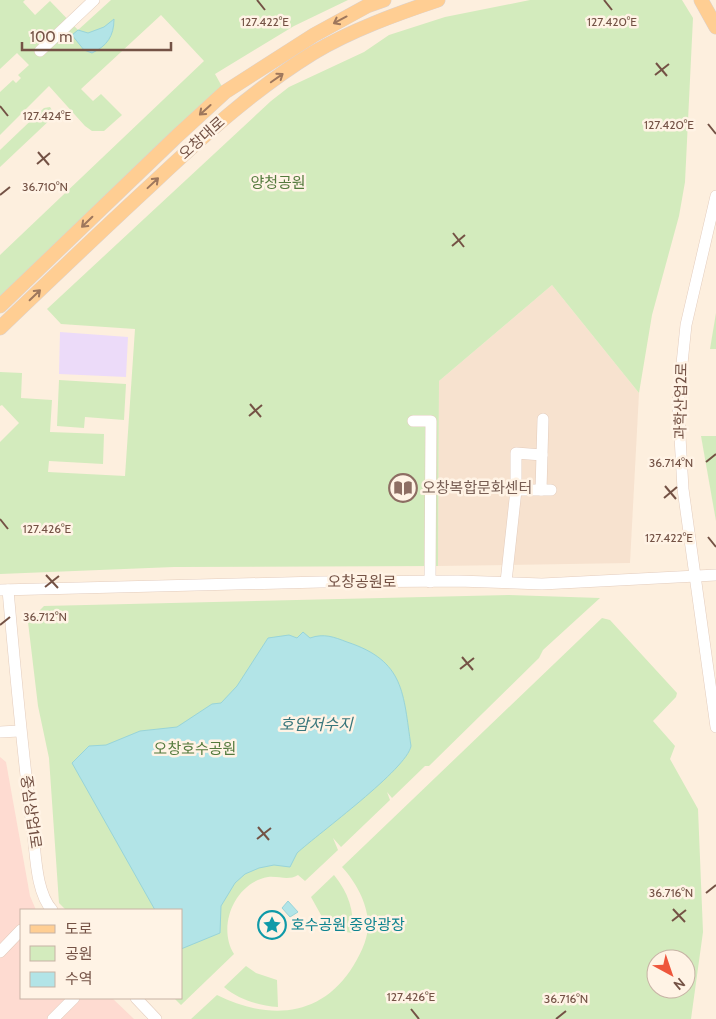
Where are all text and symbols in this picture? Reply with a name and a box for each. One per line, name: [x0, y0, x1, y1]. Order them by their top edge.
text: 127.422°E: [241, 14, 289, 29]
text: 127.420°E: [587, 14, 637, 29]
one-way arrow: [334, 16, 348, 26]
scale bar: [22, 20, 171, 52]
text: 100 m: [30, 28, 72, 46]
one-way arrow: [269, 73, 283, 83]
one-way arrow: [199, 104, 212, 116]
text: 127.424°E: [23, 108, 72, 123]
street label: 오창대로: [175, 113, 229, 163]
text: 127.420°E: [644, 117, 694, 132]
park label: 양청공원: [250, 174, 306, 192]
one-way arrow: [147, 177, 159, 189]
text: 36.710°N: [22, 179, 68, 194]
one-way arrow: [81, 216, 94, 228]
one-way arrow: [29, 289, 42, 301]
street label: 과학산업2로: [671, 362, 691, 440]
text: 36.714°N: [649, 455, 693, 470]
library icon: 오창복합문화센터: [388, 473, 418, 503]
place label: 오창복합문화센터: [422, 479, 532, 497]
text: 127.426°E: [23, 521, 72, 536]
text: 127.422°E: [645, 530, 693, 545]
street label: 오창공원로: [327, 573, 397, 591]
text: 36.712°N: [23, 609, 67, 624]
water label: 호암저수지: [279, 715, 354, 734]
park label: 오창호수공원: [154, 740, 236, 758]
street label: 중심상업1로: [17, 774, 45, 850]
text: 36.716°N: [649, 885, 693, 900]
legend: [20, 909, 182, 999]
place icon: 호수공원 중앙광장: [257, 910, 287, 940]
place label: 호수공원 중앙광장: [291, 916, 405, 934]
text: 도로: [65, 920, 93, 938]
text: 공원: [65, 945, 93, 963]
north arrow: [646, 949, 696, 999]
text: 수역: [65, 970, 93, 988]
text: N: [670, 974, 689, 994]
text: 127.426°E: [387, 989, 436, 1004]
text: 36.716°N: [544, 991, 588, 1006]

